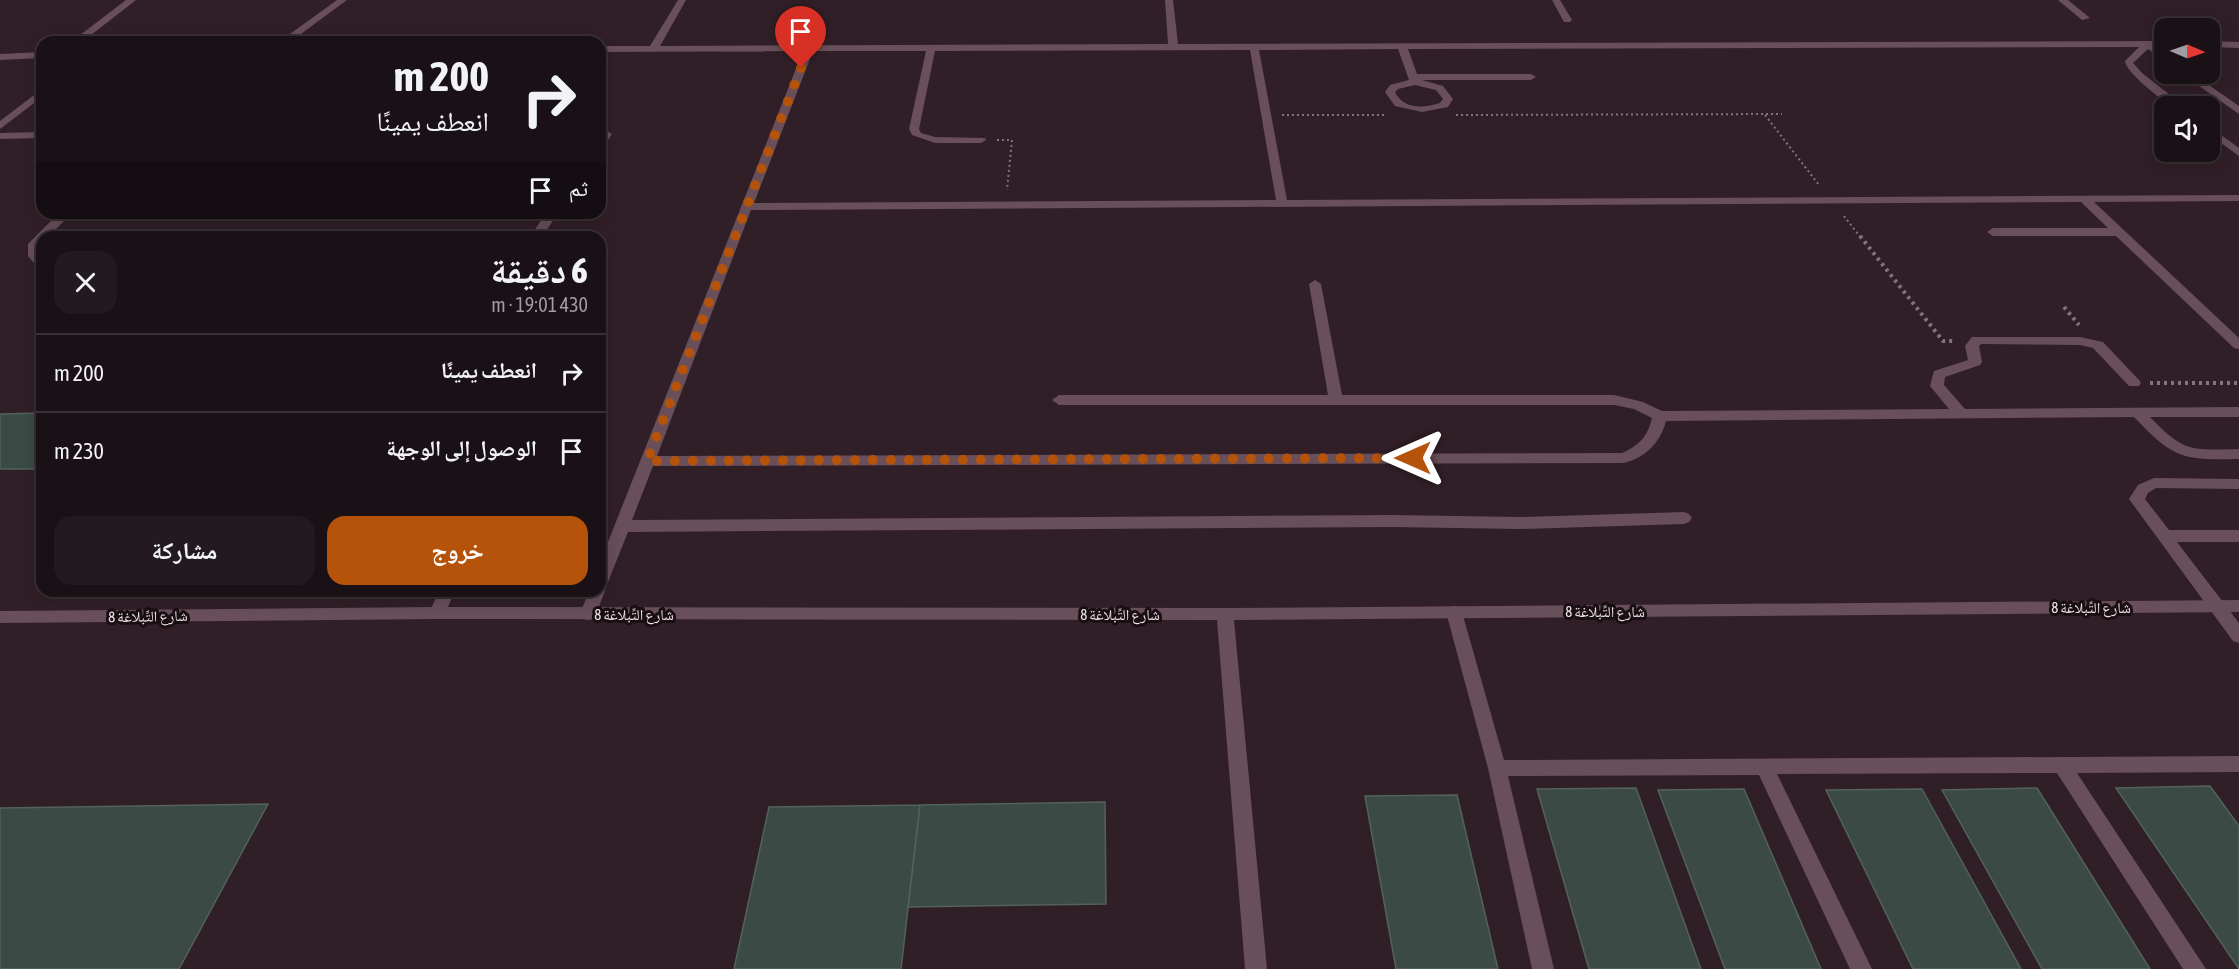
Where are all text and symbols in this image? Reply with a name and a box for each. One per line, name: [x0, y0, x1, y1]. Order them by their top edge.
pin: [775, 6, 826, 68]
icon: arrive: [784, 15, 817, 48]
north arrow: [2154, 18, 2220, 84]
map controls: [2154, 18, 2220, 162]
text: 200 m: [394, 52, 489, 100]
icon: right: [510, 60, 588, 138]
button: sound: [2154, 96, 2220, 162]
text: انعطف يمينًا: [376, 106, 489, 137]
icon: arrive: [524, 174, 557, 207]
text: ثم: [569, 175, 588, 201]
text: 6 دقيقة: [491, 249, 588, 291]
button: close: [54, 251, 117, 314]
text: 430 m · 19:01: [491, 293, 588, 316]
text: انعطف يمينًا: [441, 357, 537, 383]
icon: right: [555, 357, 588, 390]
text: 200 m: [54, 360, 104, 386]
position arrow: [1381, 426, 1445, 490]
text: الوصول إلى الوجهة: [386, 435, 537, 461]
icon: arrive: [555, 435, 588, 468]
text: 230 m: [54, 438, 104, 464]
button: مشاركة: [54, 516, 315, 585]
button: خروج: [327, 516, 588, 585]
street label: شارع التِّبلاغة 8: [2051, 599, 2131, 618]
street label: شارع التِّبلاغة 8: [1565, 603, 1645, 622]
street label: شارع التِّبلاغة 8: [594, 606, 674, 625]
street label: شارع التِّبلاغة 8: [1080, 606, 1160, 625]
street label: شارع التِّبلاغة 8: [108, 607, 188, 627]

